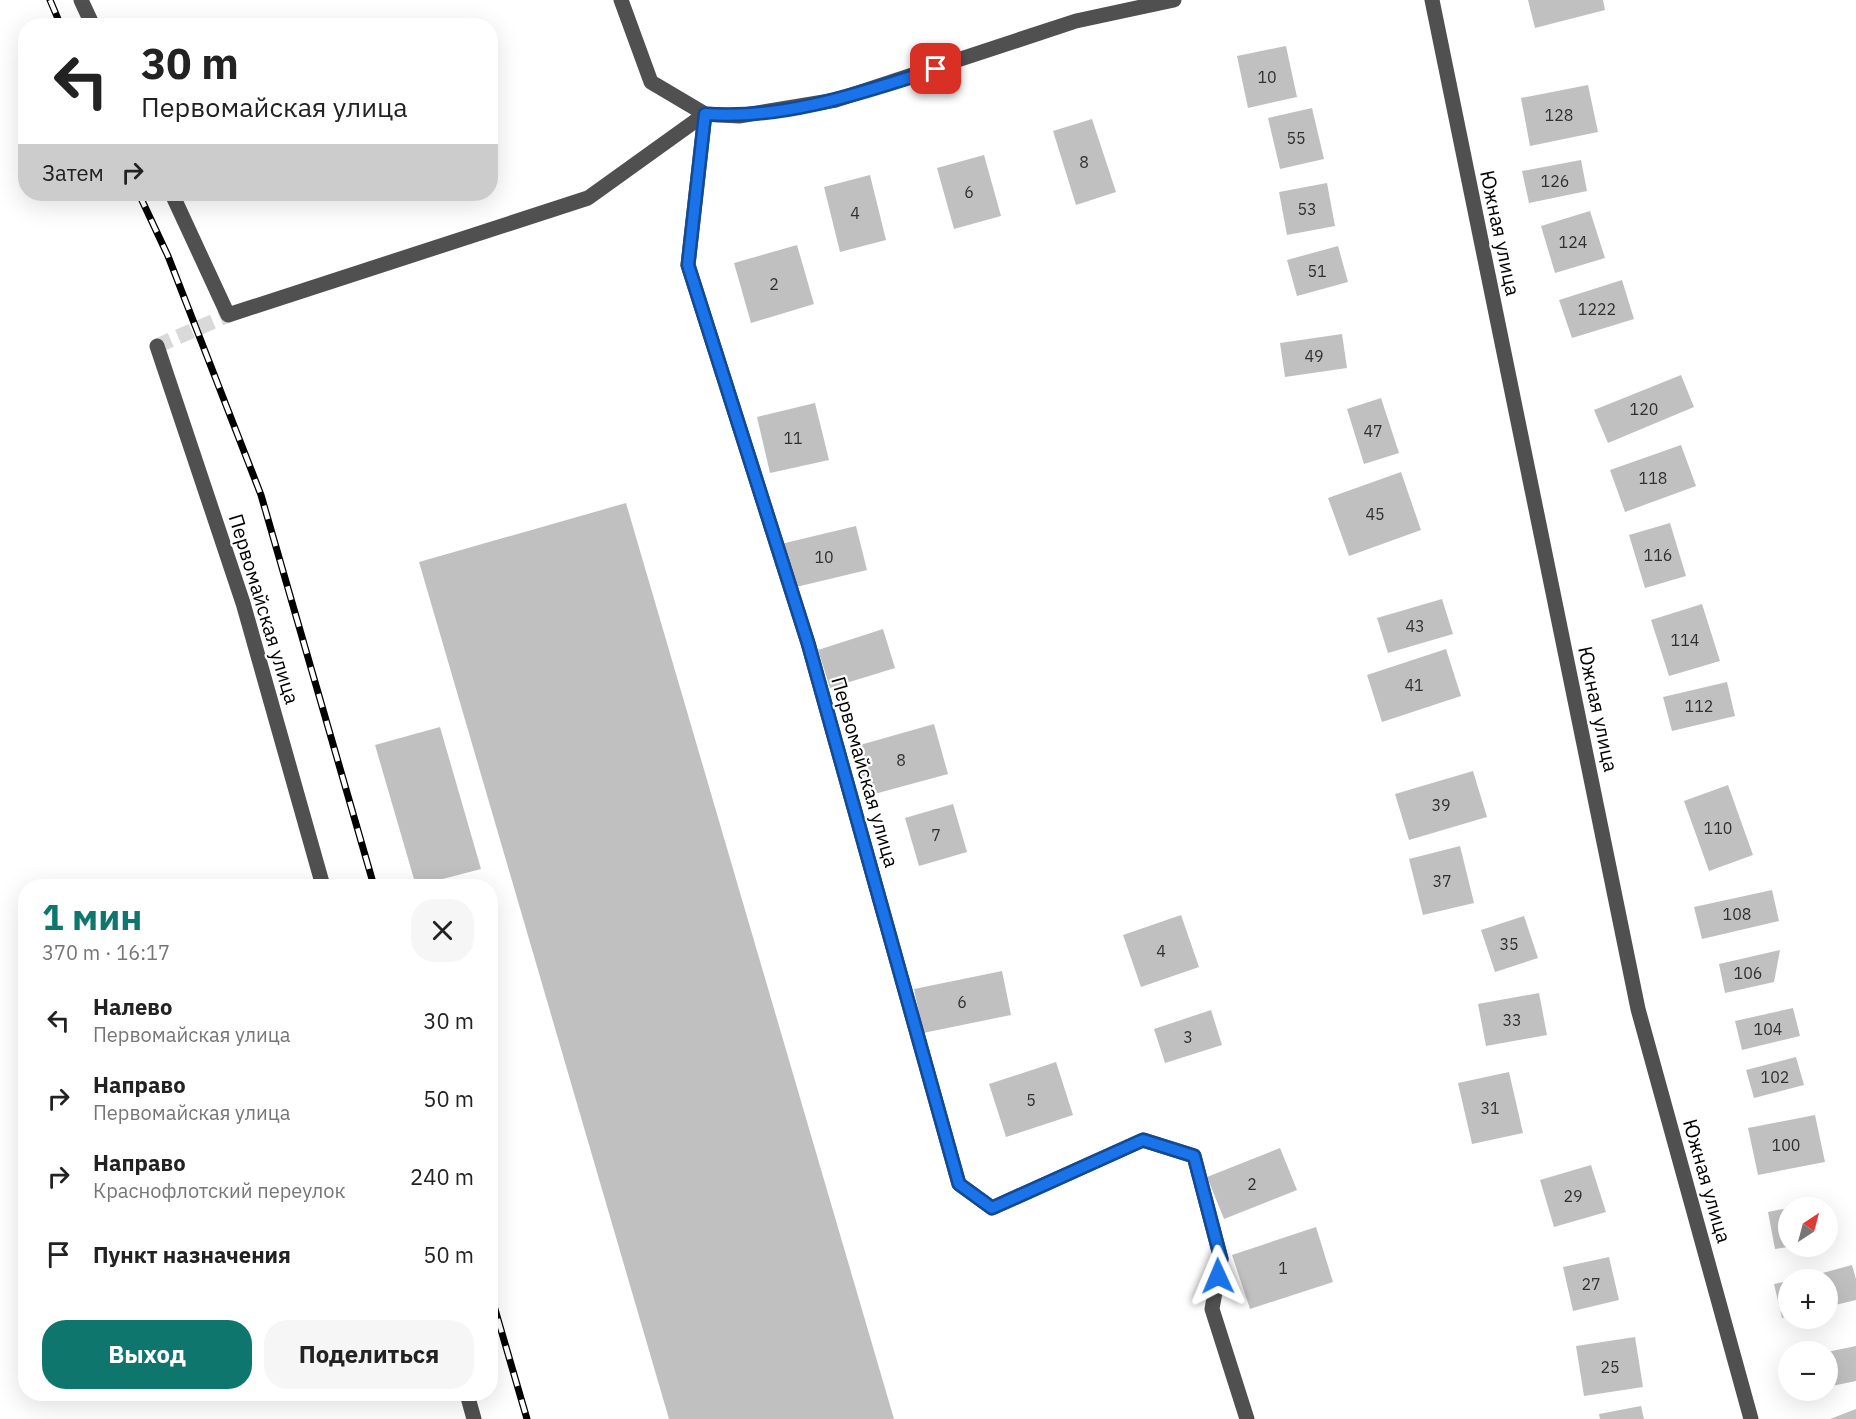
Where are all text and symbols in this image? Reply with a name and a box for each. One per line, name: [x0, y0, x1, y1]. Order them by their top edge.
text: 30 m: [141, 36, 239, 91]
icon: left: [42, 42, 120, 120]
pin: [910, 43, 961, 94]
icon: arrive: [919, 52, 952, 85]
house number: 10: [1257, 67, 1277, 87]
text: Первомайская улица: [141, 89, 408, 124]
house number: 128: [1545, 105, 1573, 125]
house number: 55: [1286, 128, 1306, 148]
house number: 8: [1079, 152, 1089, 172]
icon: right: [116, 156, 149, 189]
text: Затем: [42, 158, 104, 187]
street label: Южная улица: [1474, 168, 1527, 298]
house number: 126: [1541, 171, 1569, 191]
house number: 6: [964, 182, 974, 202]
house number: 53: [1297, 199, 1317, 219]
house number: 4: [850, 203, 860, 223]
house number: 124: [1559, 232, 1587, 252]
house number: 51: [1307, 261, 1327, 281]
house number: 2: [769, 274, 779, 294]
house number: 1222: [1578, 299, 1616, 319]
house number: 49: [1304, 346, 1324, 366]
house number: 120: [1630, 399, 1658, 419]
house number: 47: [1363, 421, 1383, 441]
house number: 11: [783, 428, 803, 448]
house number: 118: [1639, 468, 1667, 488]
house number: 45: [1365, 504, 1385, 524]
street label: Первомайская улица: [223, 510, 306, 708]
house number: 116: [1644, 545, 1672, 565]
house number: 10: [814, 547, 834, 567]
house number: 43: [1405, 616, 1425, 636]
house number: 114: [1671, 630, 1699, 650]
street label: Южная улица: [1572, 644, 1625, 774]
street label: Первомайская улица: [825, 673, 906, 871]
house number: 41: [1404, 675, 1424, 695]
house number: 112: [1685, 696, 1713, 716]
house number: 8: [896, 750, 906, 770]
house number: 39: [1431, 795, 1451, 815]
house number: 110: [1704, 818, 1732, 838]
house number: 7: [931, 825, 941, 845]
house number: 37: [1432, 871, 1452, 891]
text: 1 мин: [42, 893, 142, 940]
button: close: [411, 899, 474, 962]
house number: 108: [1723, 904, 1751, 924]
house number: 35: [1499, 934, 1519, 954]
text: 370 m · 16:17: [42, 939, 170, 966]
house number: 4: [1156, 941, 1166, 961]
house number: 106: [1734, 963, 1762, 983]
text: Налево: [93, 992, 172, 1021]
house number: 6: [957, 992, 967, 1012]
icon: left: [42, 1004, 75, 1037]
text: 30 m: [423, 1006, 474, 1035]
house number: 33: [1502, 1010, 1522, 1030]
house number: 104: [1754, 1019, 1782, 1039]
text: Первомайская улица: [93, 1021, 291, 1048]
house number: 3: [1183, 1027, 1193, 1047]
house number: 102: [1761, 1067, 1789, 1087]
text: Направо: [93, 1070, 186, 1099]
icon: right: [42, 1082, 75, 1115]
text: 50 m: [423, 1084, 474, 1113]
house number: 5: [1026, 1090, 1036, 1110]
house number: 31: [1480, 1098, 1500, 1118]
text: Первомайская улица: [93, 1099, 291, 1126]
street label: Южная улица: [1677, 1116, 1738, 1246]
house number: 100: [1772, 1135, 1800, 1155]
text: Направо: [93, 1148, 186, 1177]
icon: right: [42, 1160, 75, 1193]
text: 240 m: [410, 1162, 474, 1191]
house number: 2: [1247, 1174, 1257, 1194]
text: Краснофлотский переулок: [93, 1177, 345, 1204]
house number: 29: [1563, 1186, 1583, 1206]
north arrow: [1778, 1197, 1838, 1257]
map controls: [1778, 1197, 1838, 1401]
icon: arrive: [42, 1238, 75, 1271]
text: Пункт назначения: [93, 1240, 291, 1269]
text: 50 m: [423, 1240, 474, 1269]
position arrow: [1186, 1244, 1250, 1308]
house number: 1: [1278, 1258, 1288, 1278]
button: +: [1778, 1269, 1838, 1329]
house number: 27: [1581, 1274, 1601, 1294]
button: Выход: [42, 1320, 252, 1389]
button: Поделиться: [264, 1320, 474, 1389]
button: −: [1778, 1341, 1838, 1401]
house number: 25: [1600, 1357, 1620, 1377]

